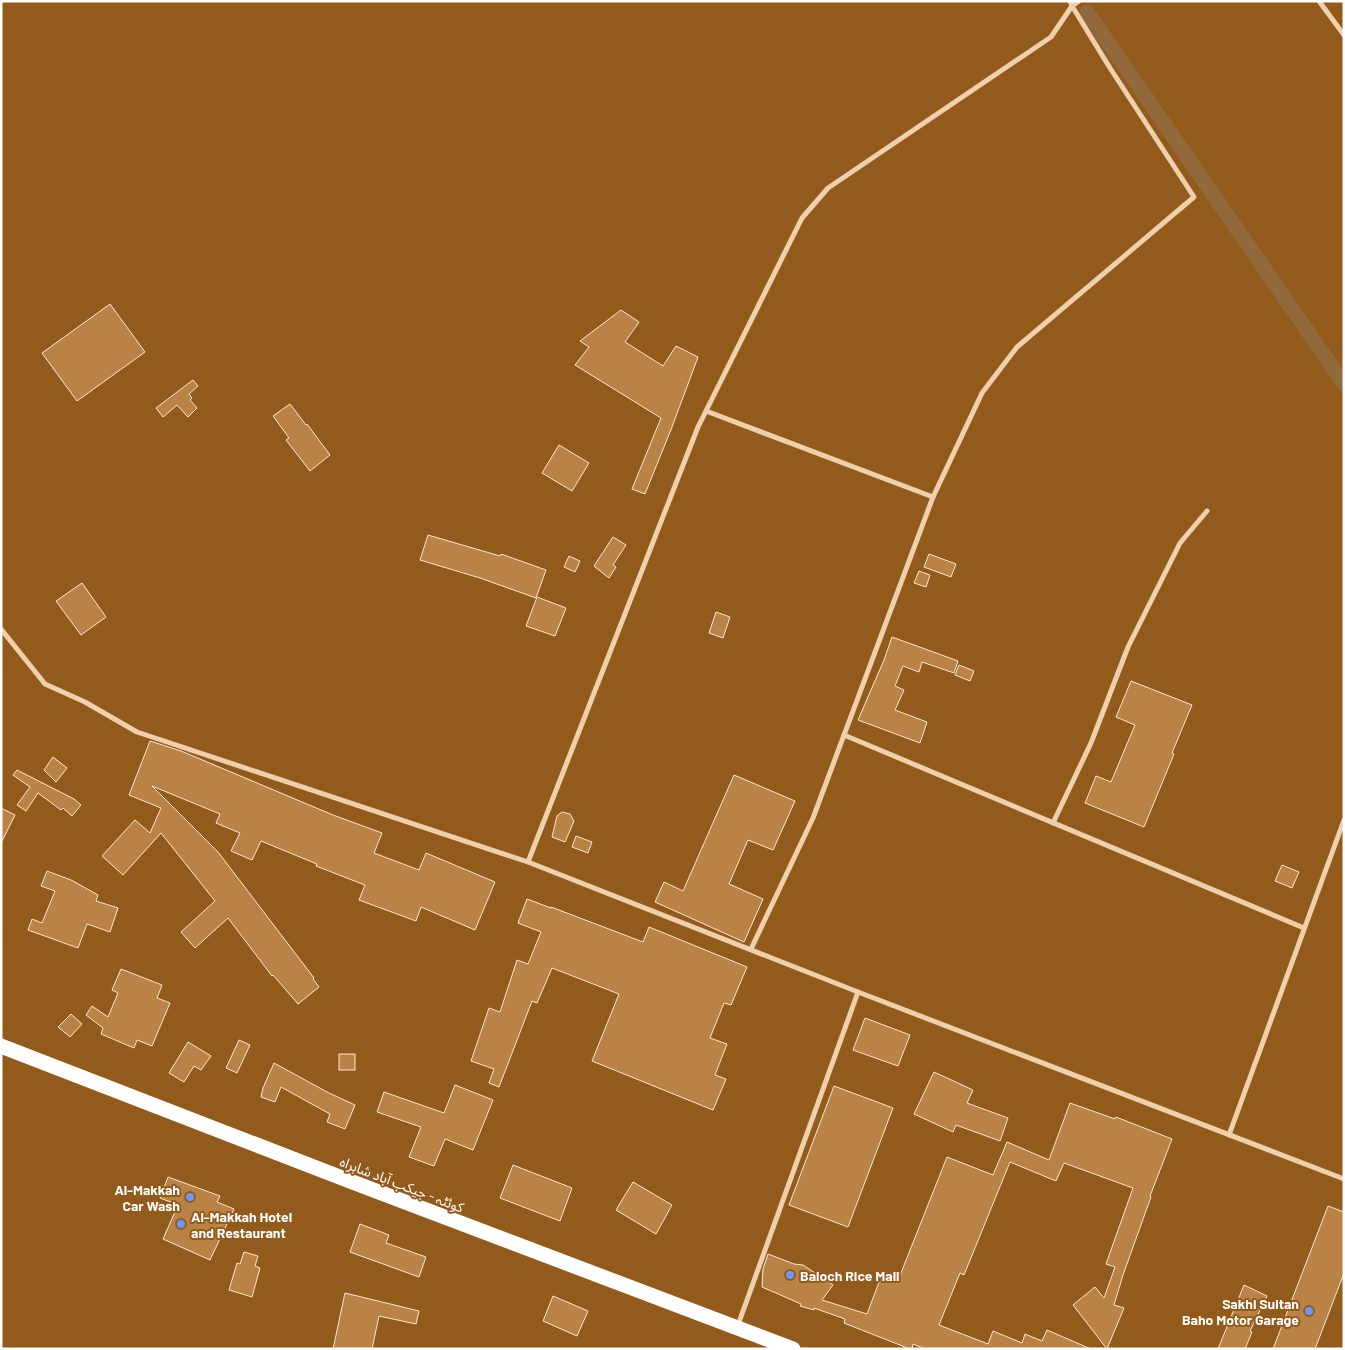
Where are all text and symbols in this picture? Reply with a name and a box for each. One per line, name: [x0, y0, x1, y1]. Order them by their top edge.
street label: کوئٹہ - جیکب آباد شاہراہ: [337, 1153, 467, 1217]
place label: Al-Makkah Car Wash: [114, 1181, 180, 1214]
marker: Al-Makkah Car Wash: [184, 1191, 196, 1203]
place label: Al-Makkah Hotel and Restaurant: [191, 1208, 292, 1241]
marker: Al-Makkah Hotel and Restaurant: [175, 1218, 187, 1230]
place label: Baloch Rice Mall: [800, 1267, 900, 1284]
marker: Baloch Rice Mall: [784, 1269, 796, 1281]
place label: Sakhi Sultan Baho Motor Garage: [1182, 1295, 1299, 1328]
marker: Sakhi Sultan Baho Motor Garage: [1303, 1305, 1315, 1317]

